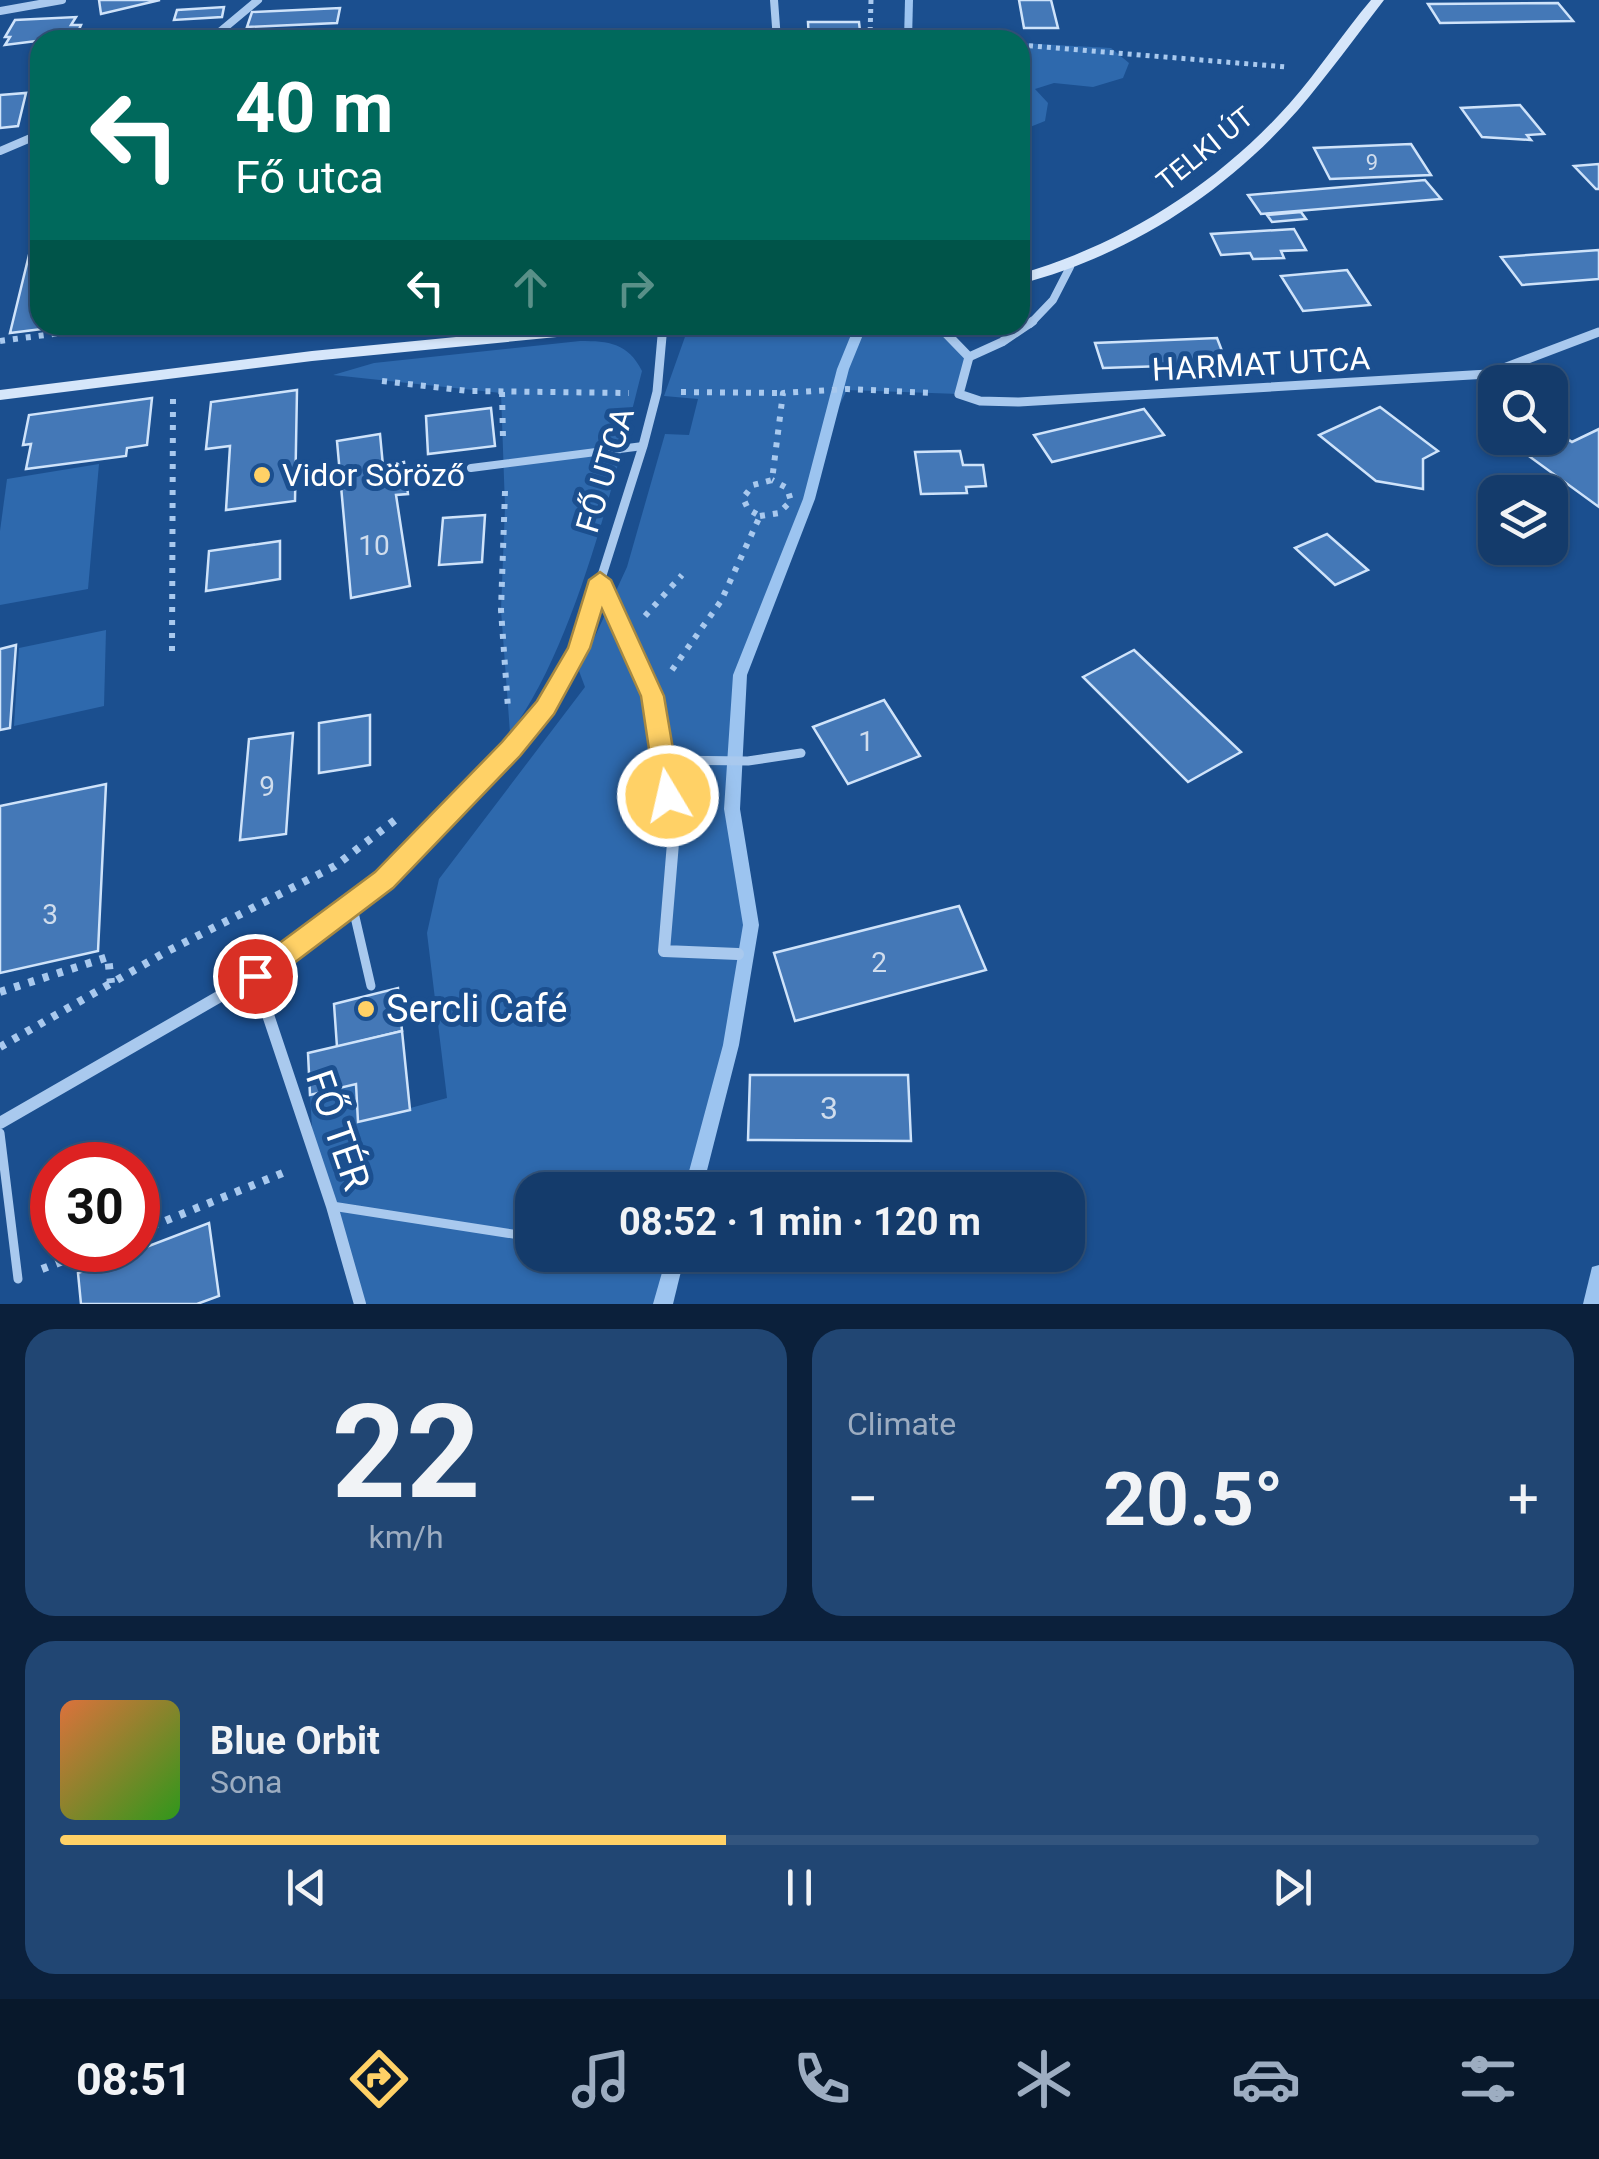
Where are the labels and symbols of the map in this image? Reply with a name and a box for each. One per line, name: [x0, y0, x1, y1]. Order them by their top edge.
street label: TELKI ÚT: [1150, 100, 1260, 198]
house number: 9: [1366, 150, 1378, 175]
street label: HARMAT UTCA: [1151, 339, 1371, 389]
street label: FŐ UTCA: [568, 403, 642, 537]
place label: Vidor Söröző: [282, 456, 465, 494]
marker: Vidor Söröző: [251, 464, 273, 486]
house number: 10: [358, 529, 390, 562]
house number: 1: [858, 725, 874, 758]
position arrow: [616, 744, 720, 848]
house number: 9: [259, 770, 275, 803]
house number: 3: [42, 898, 58, 931]
pin: [213, 934, 298, 1019]
house number: 2: [871, 946, 887, 979]
place label: Sercli Café: [386, 987, 567, 1031]
marker: Sercli Café: [355, 998, 377, 1020]
street label: FŐ TÉR: [297, 1064, 380, 1196]
house number: 3: [820, 1089, 838, 1127]
speed limit sign: 30: [30, 1142, 160, 1272]

